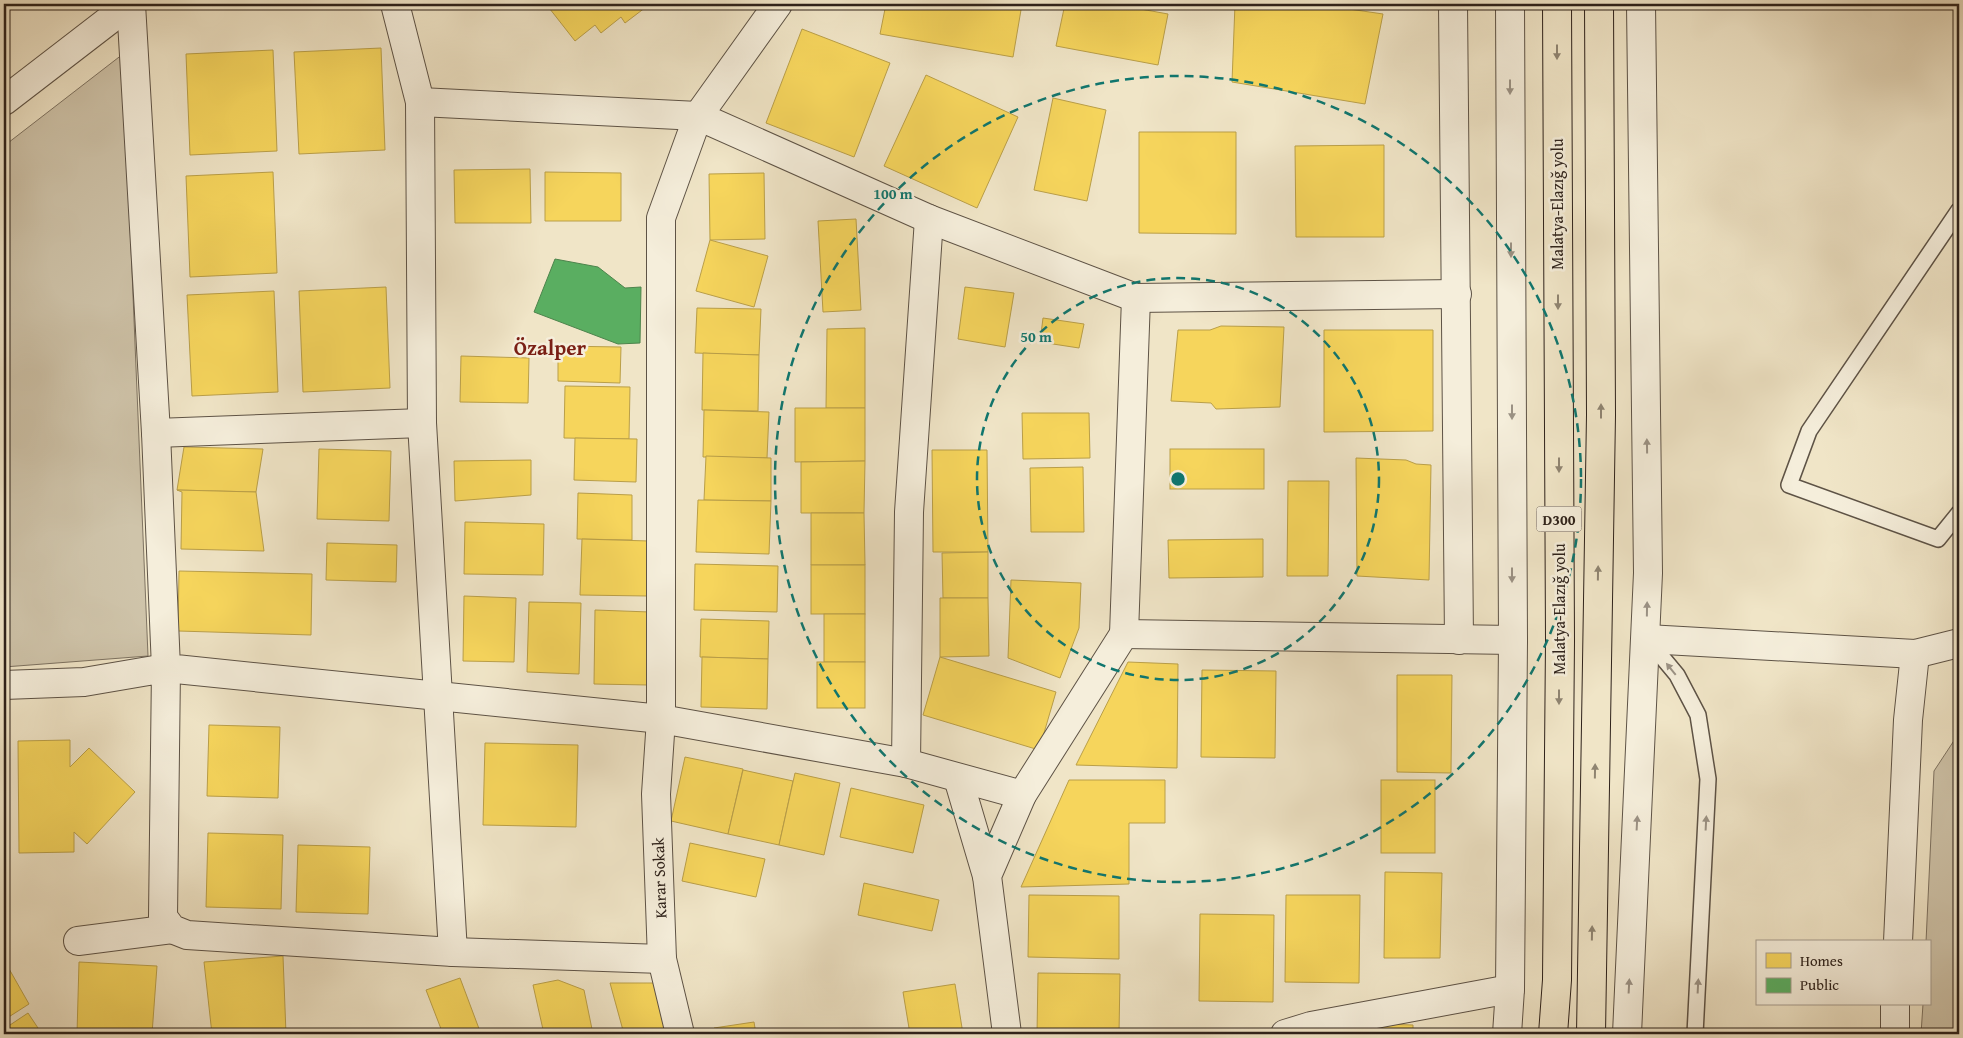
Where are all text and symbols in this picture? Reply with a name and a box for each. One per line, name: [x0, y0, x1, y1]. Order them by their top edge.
one-way arrow: [1553, 45, 1561, 61]
one-way arrow: [1506, 80, 1514, 96]
street label: Malatya-Elazığ yolu: [1545, 138, 1569, 270]
text: 100 m: [873, 183, 913, 204]
one-way arrow: [1507, 242, 1515, 258]
one-way arrow: [1554, 295, 1562, 311]
text: 50 m: [1020, 326, 1052, 347]
district label: Özalper: [514, 332, 587, 363]
one-way arrow: [1597, 402, 1605, 418]
one-way arrow: [1508, 405, 1516, 421]
one-way arrow: [1643, 438, 1651, 454]
one-way arrow: [1555, 457, 1563, 473]
centre of rings: [1169, 470, 1187, 488]
road number: D300: [1536, 506, 1582, 532]
street label: Malatya-Elazığ yolu: [1547, 543, 1571, 675]
one-way arrow: [1594, 565, 1602, 581]
one-way arrow: [1508, 567, 1516, 583]
one-way arrow: [1644, 600, 1652, 616]
one-way arrow: [1666, 663, 1677, 676]
one-way arrow: [1555, 690, 1563, 706]
one-way arrow: [1591, 762, 1599, 778]
one-way arrow: [1634, 815, 1642, 831]
one-way arrow: [1702, 815, 1710, 831]
street label: Karar Sokak: [646, 836, 672, 919]
one-way arrow: [1588, 925, 1596, 941]
legend: [1756, 940, 1930, 1006]
text: Homes: [1800, 950, 1843, 971]
text: Public: [1800, 974, 1839, 995]
one-way arrow: [1625, 977, 1633, 993]
one-way arrow: [1694, 977, 1702, 993]

